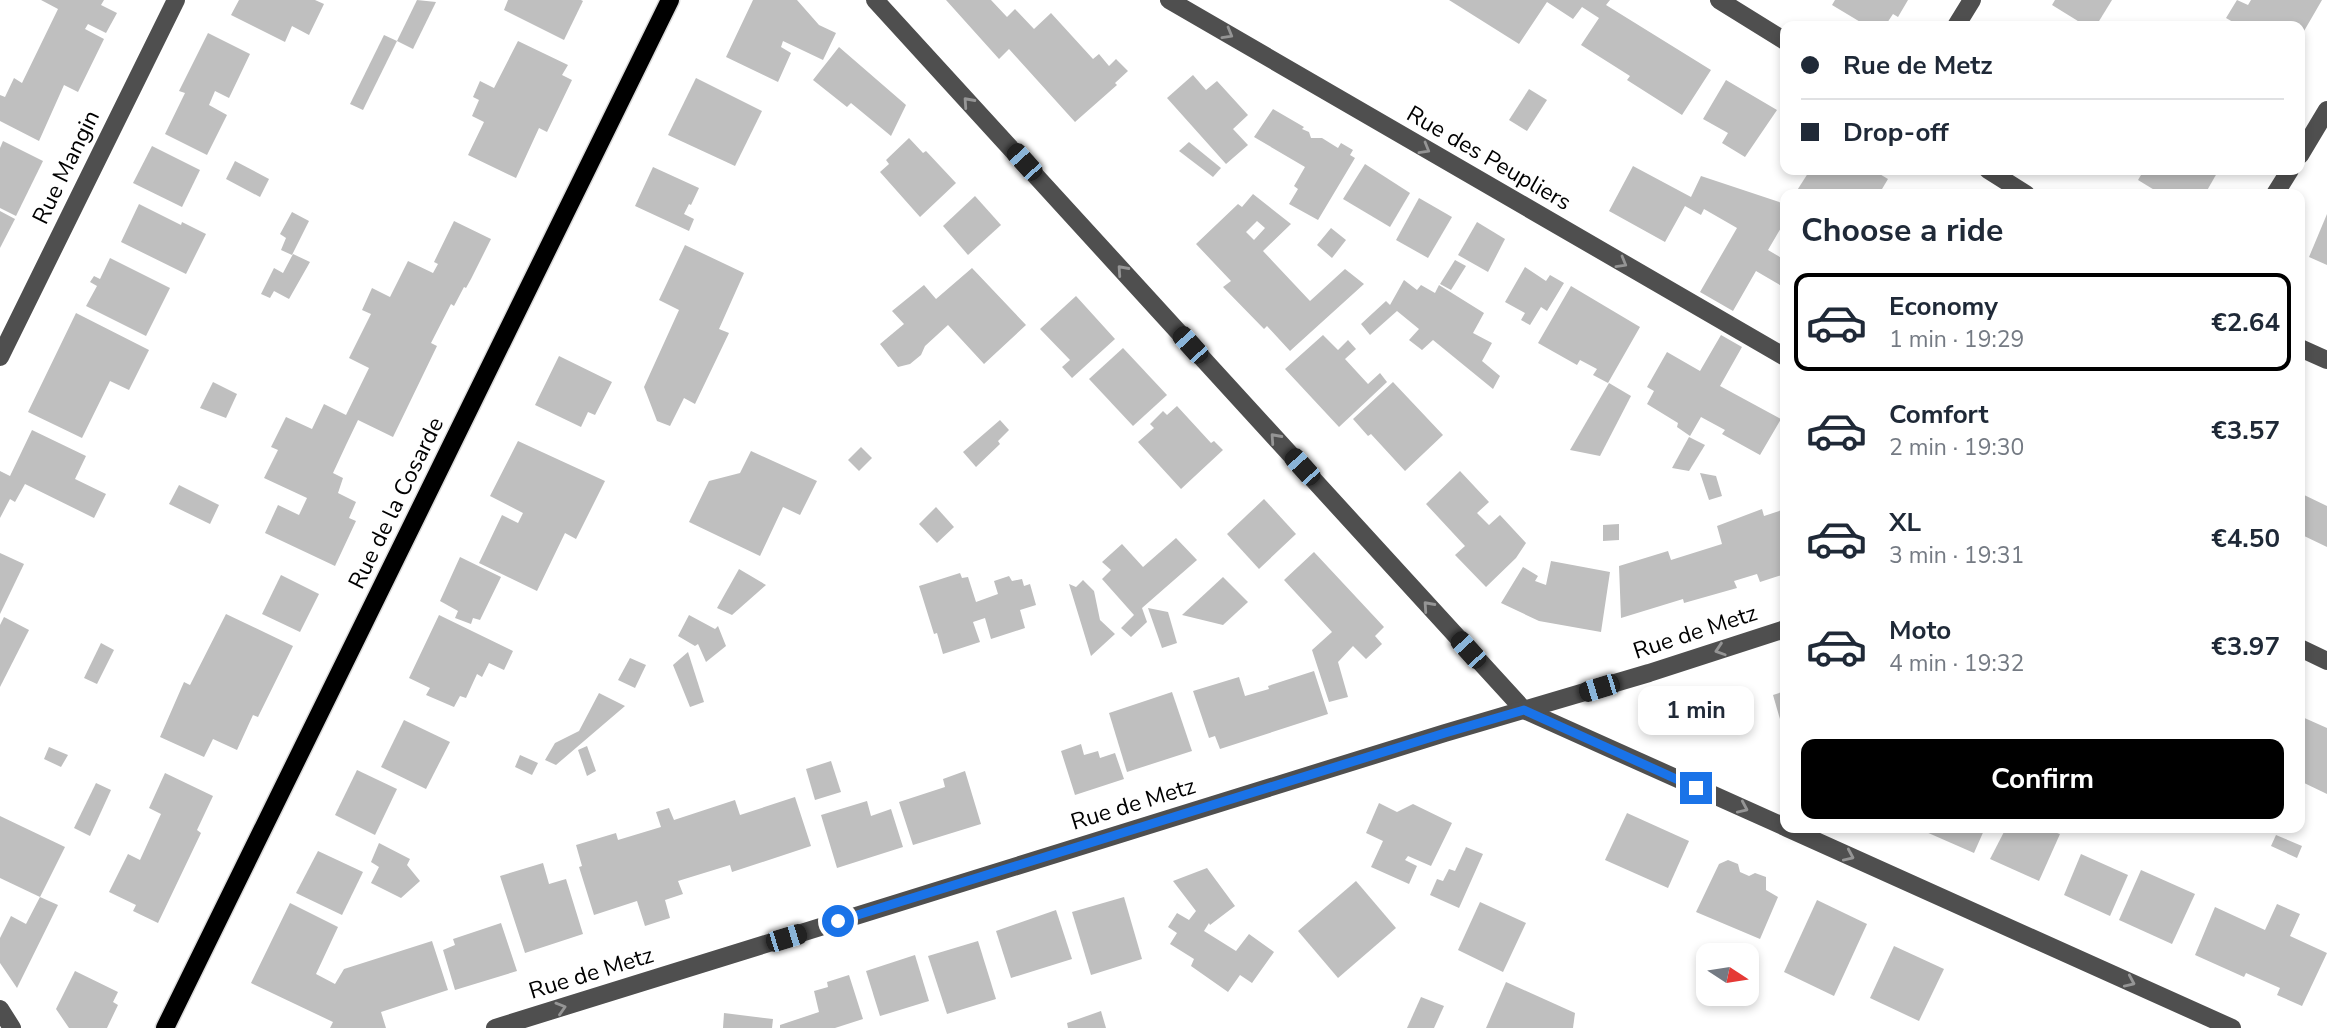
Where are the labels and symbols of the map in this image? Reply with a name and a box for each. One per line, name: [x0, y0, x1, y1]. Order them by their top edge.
one-way arrow: [1221, 26, 1234, 39]
one-way arrow: [964, 97, 976, 110]
street label: Rue des Peupliers: [1401, 98, 1577, 218]
street label: Rue Mangin: [25, 105, 107, 229]
car: [1003, 139, 1046, 185]
one-way arrow: [1418, 140, 1431, 153]
one-way arrow: [1615, 255, 1627, 268]
one-way arrow: [1117, 265, 1130, 278]
car: [1169, 322, 1212, 368]
street label: Rue de la Cosarde: [341, 412, 451, 594]
one-way arrow: [1271, 433, 1283, 446]
car: [1281, 444, 1324, 490]
street label: Rue de Metz: [1629, 597, 1761, 667]
one-way arrow: [1424, 601, 1437, 614]
car: [1447, 627, 1490, 673]
one-way arrow: [1714, 642, 1727, 656]
car: [1576, 672, 1623, 704]
callout: 1 min: [1638, 686, 1754, 736]
street label: Rue de Metz: [1067, 770, 1199, 838]
route end: [1680, 772, 1712, 804]
one-way arrow: [1736, 800, 1748, 814]
one-way arrow: [1842, 848, 1854, 862]
route start: [822, 905, 854, 937]
car: [763, 922, 810, 954]
street label: Rue de Metz: [525, 939, 657, 1007]
north arrow: [1696, 943, 1759, 1006]
one-way arrow: [2123, 974, 2135, 988]
one-way arrow: [554, 1001, 566, 1016]

